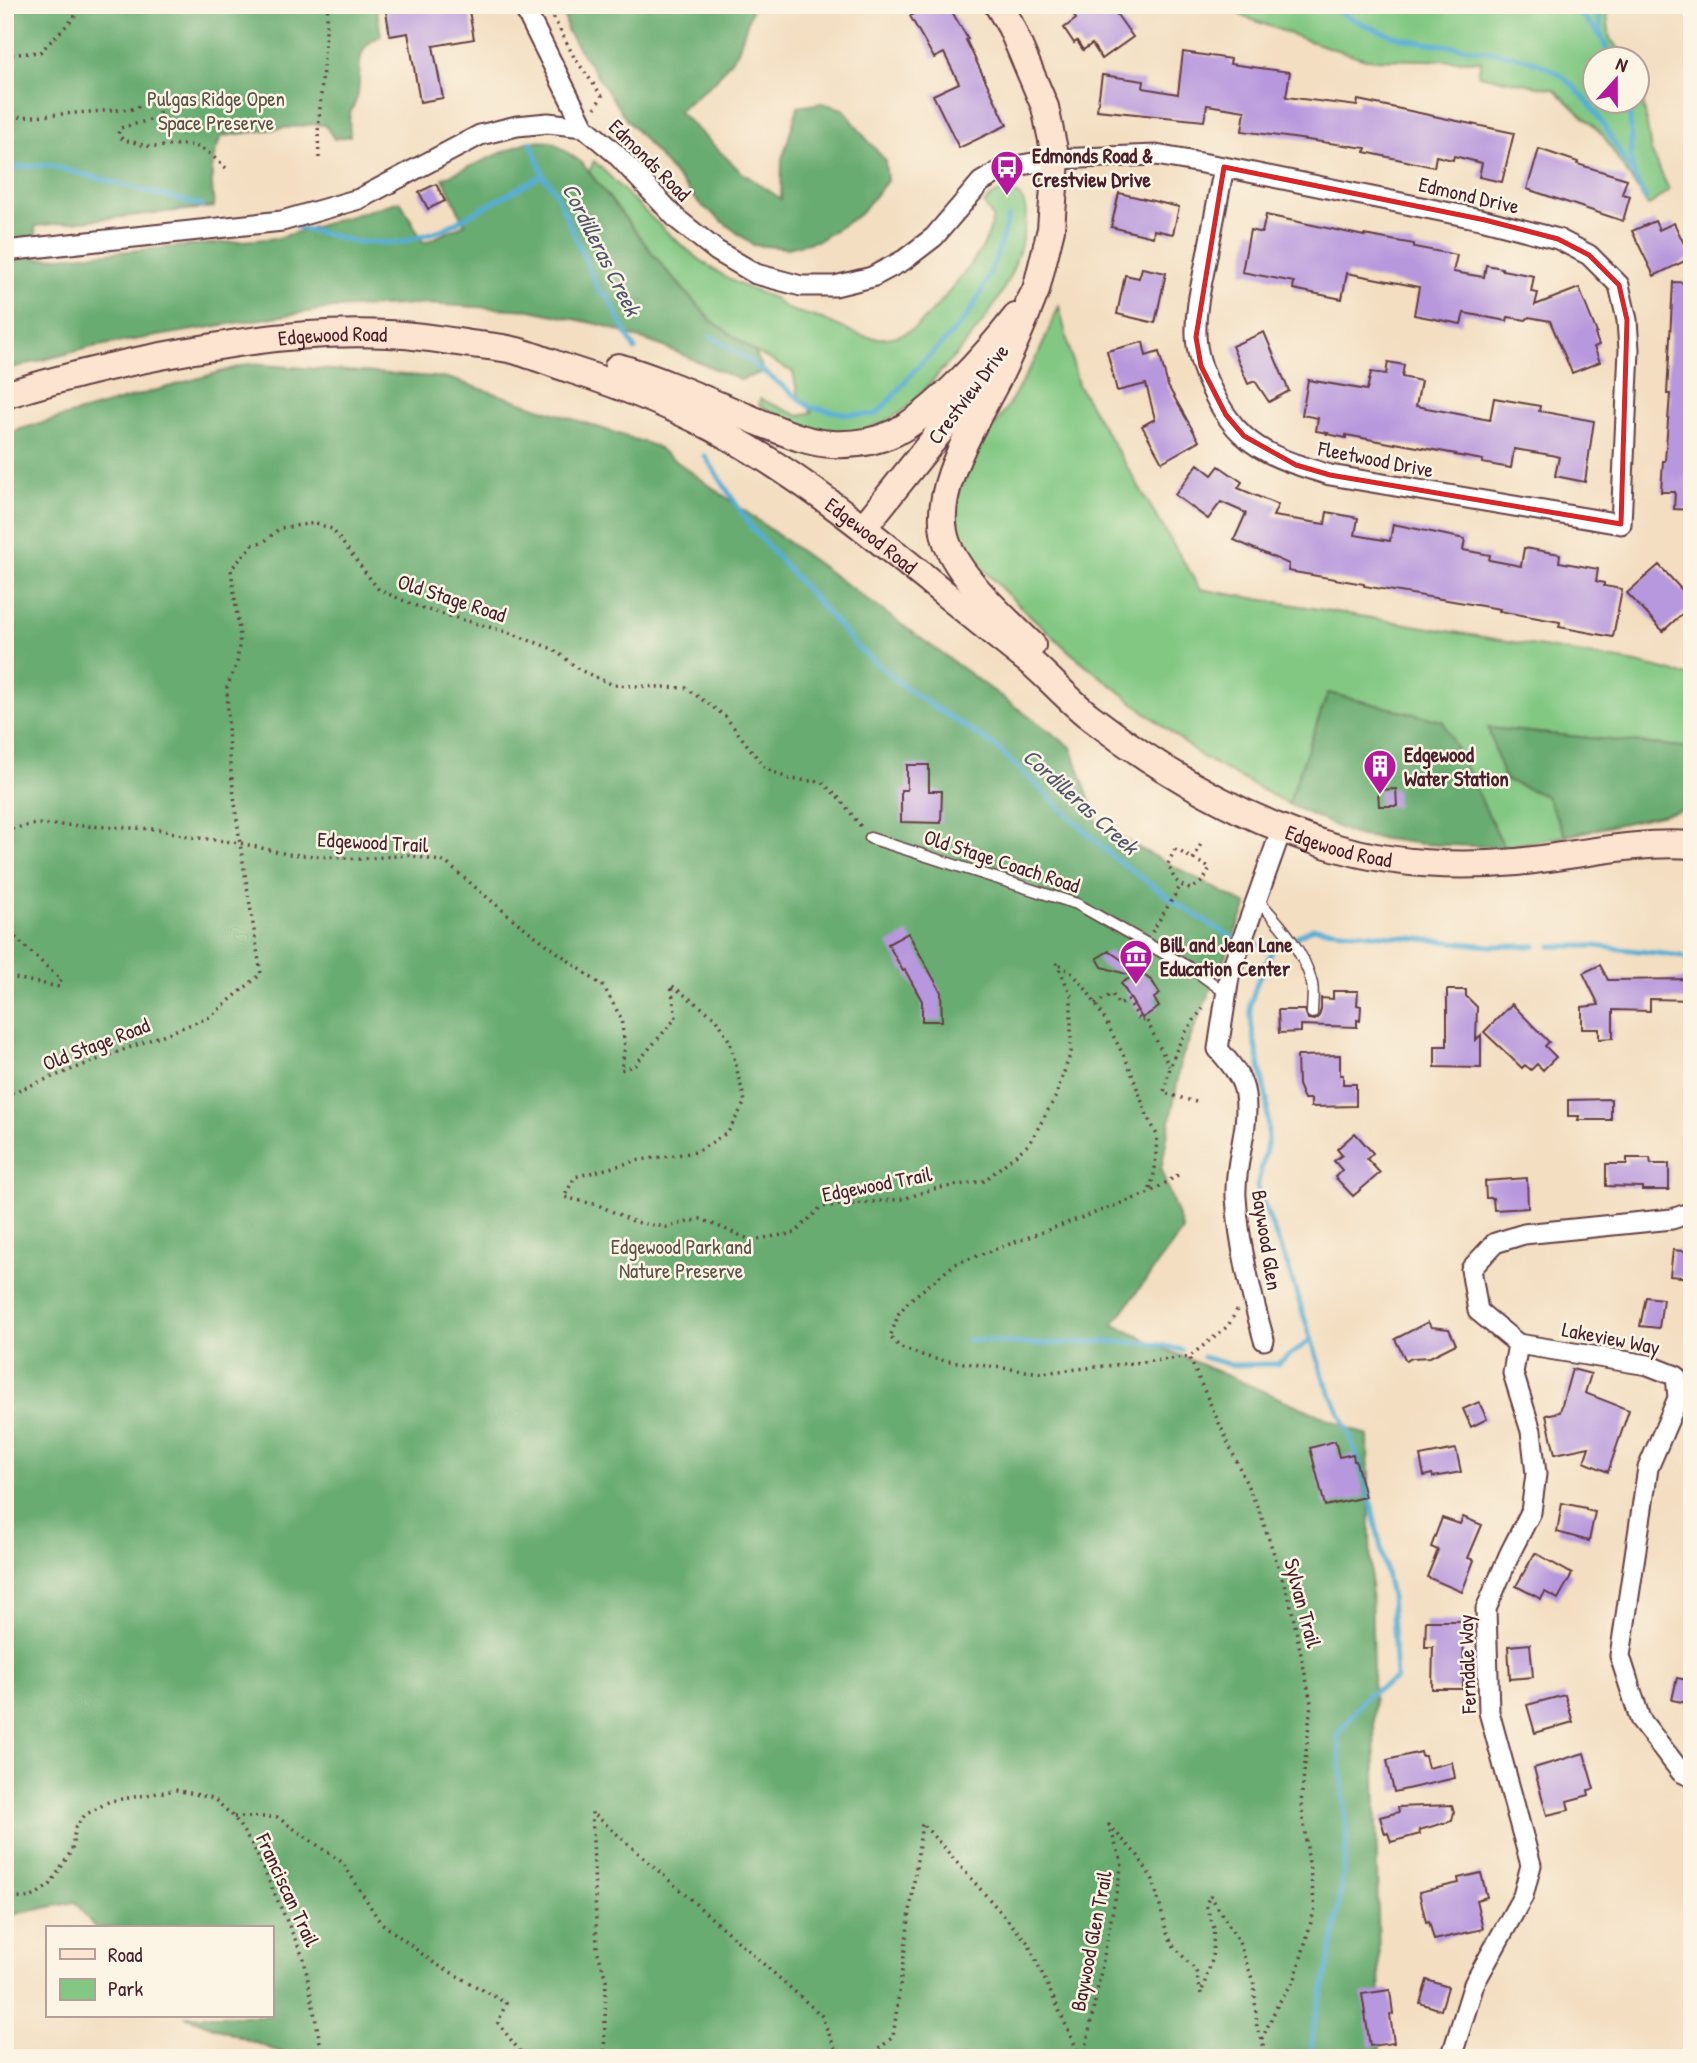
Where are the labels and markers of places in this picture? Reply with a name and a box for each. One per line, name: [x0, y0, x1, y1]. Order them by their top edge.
place label: Edmonds Road & Crestview Drive: [1032, 141, 1153, 194]
bus stop icon: Edmonds Road & Crestview Drive: [988, 148, 1026, 197]
place label: Edgewood Water Station: [1404, 740, 1509, 793]
building icon: Edgewood Water Station: [1361, 747, 1399, 796]
place label: Bill and Jean Lane Education Center: [1160, 930, 1293, 983]
museum icon: Bill and Jean Lane Education Center: [1117, 937, 1155, 986]

